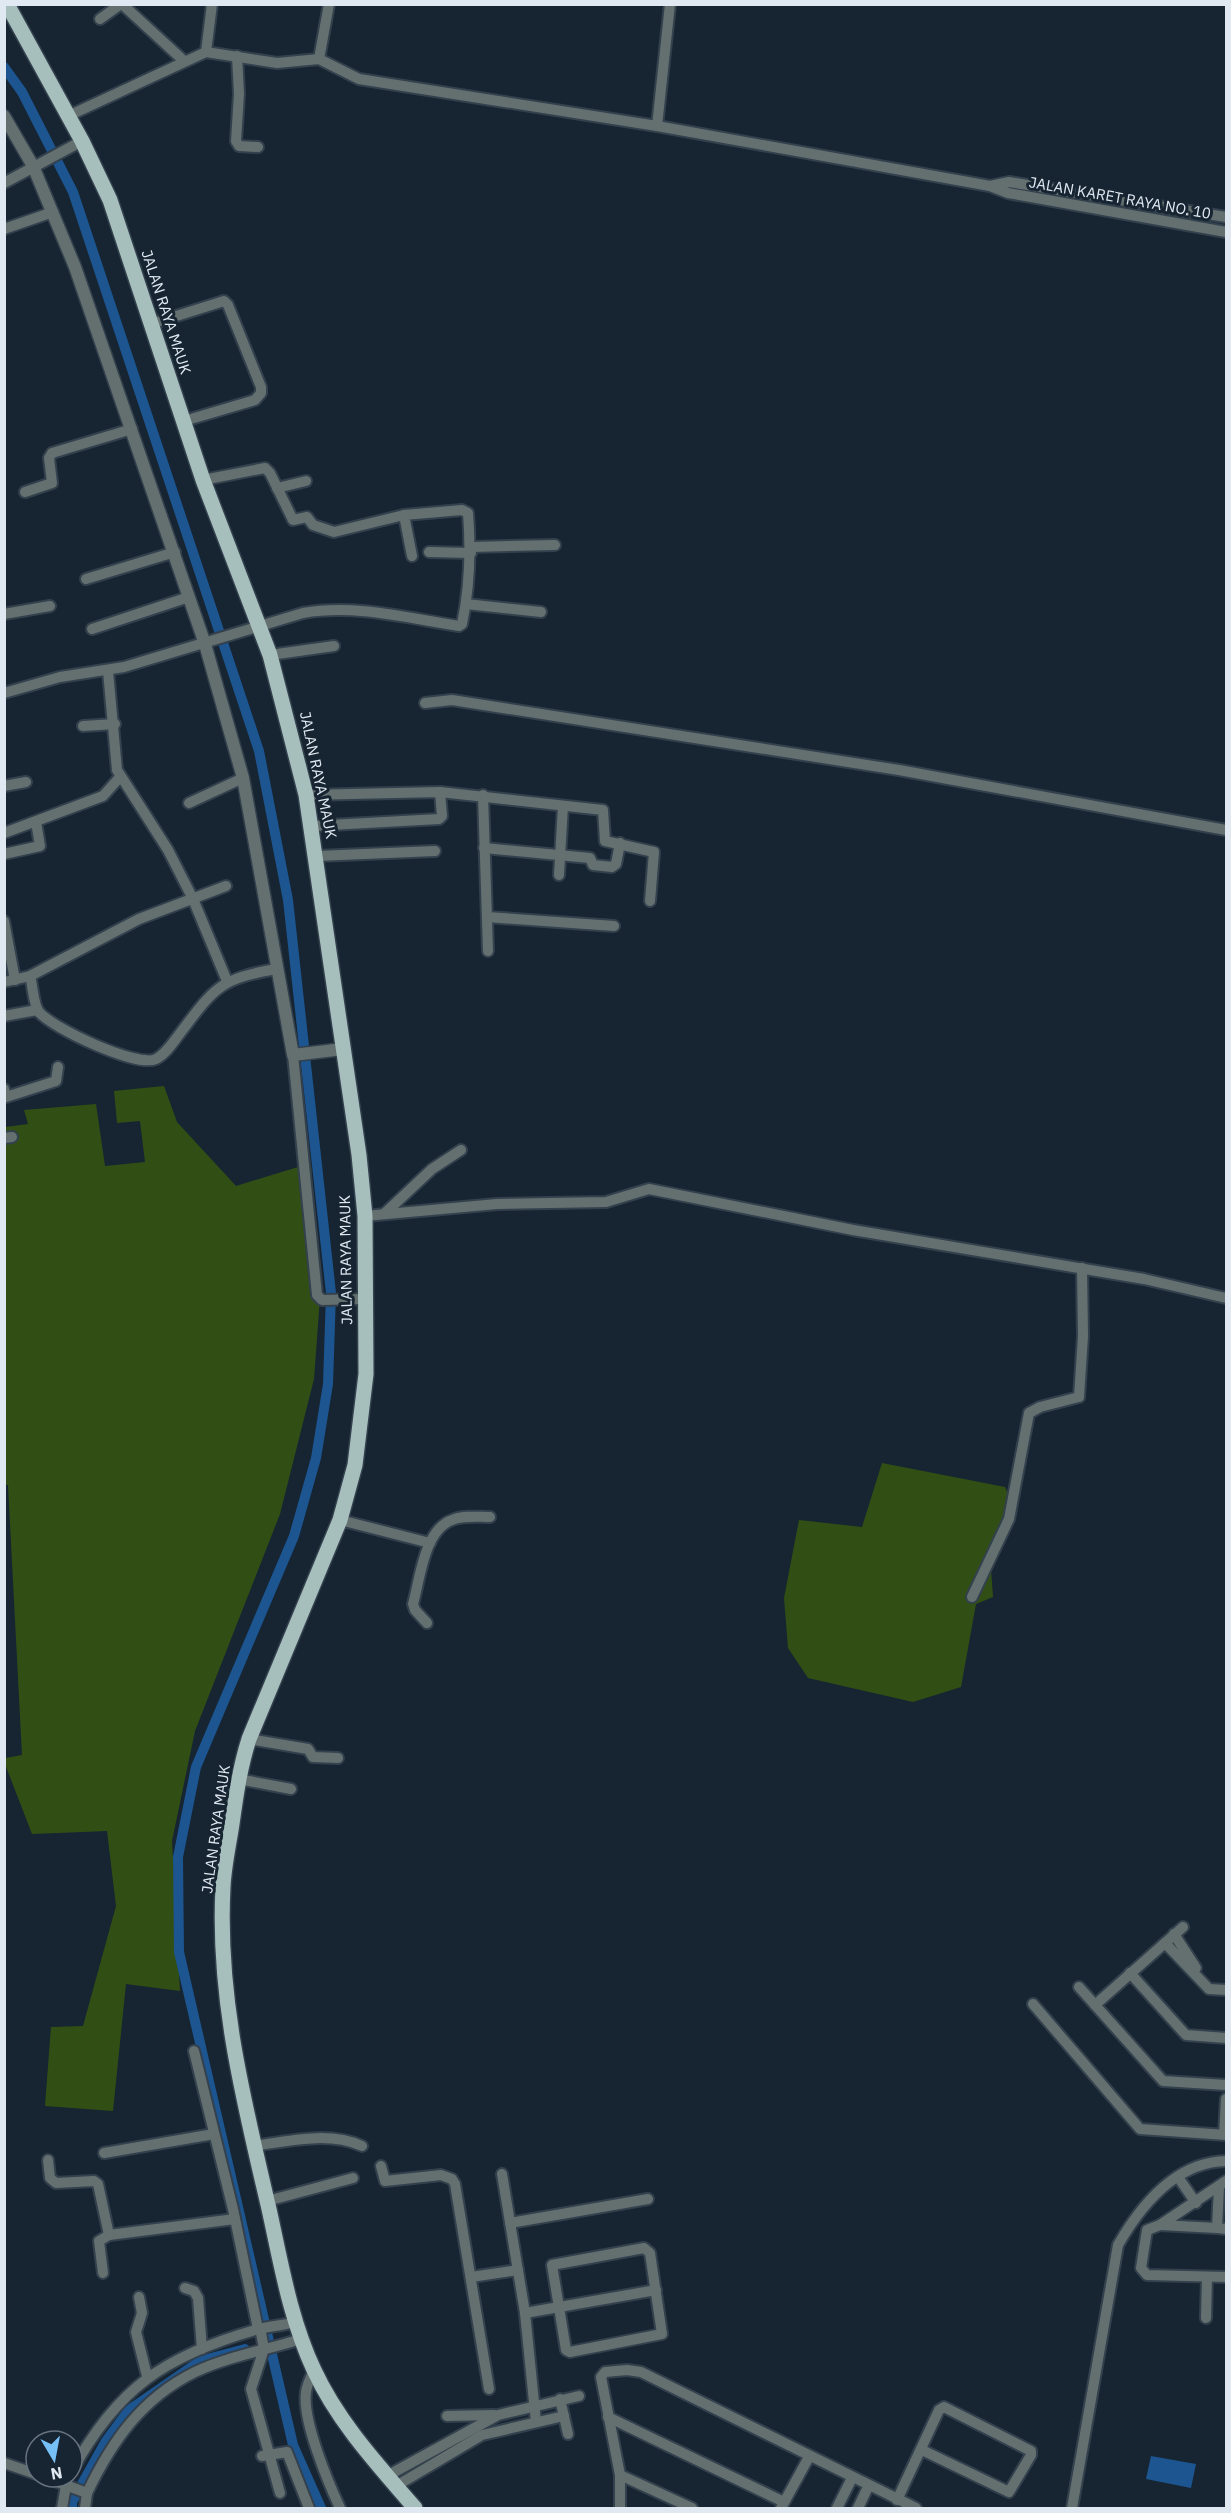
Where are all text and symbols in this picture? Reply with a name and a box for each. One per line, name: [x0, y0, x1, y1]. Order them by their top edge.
street label: JALAN KARET RAYA NO. 10: [1028, 172, 1213, 223]
street label: JALAN RAYA MAUK: [137, 247, 196, 377]
street label: JALAN RAYA MAUK: [296, 710, 341, 841]
street label: JALAN RAYA MAUK: [335, 1195, 356, 1325]
street label: JALAN RAYA MAUK: [197, 1763, 234, 1894]
north arrow: [24, 2429, 84, 2489]
text: N: [49, 2463, 64, 2485]

